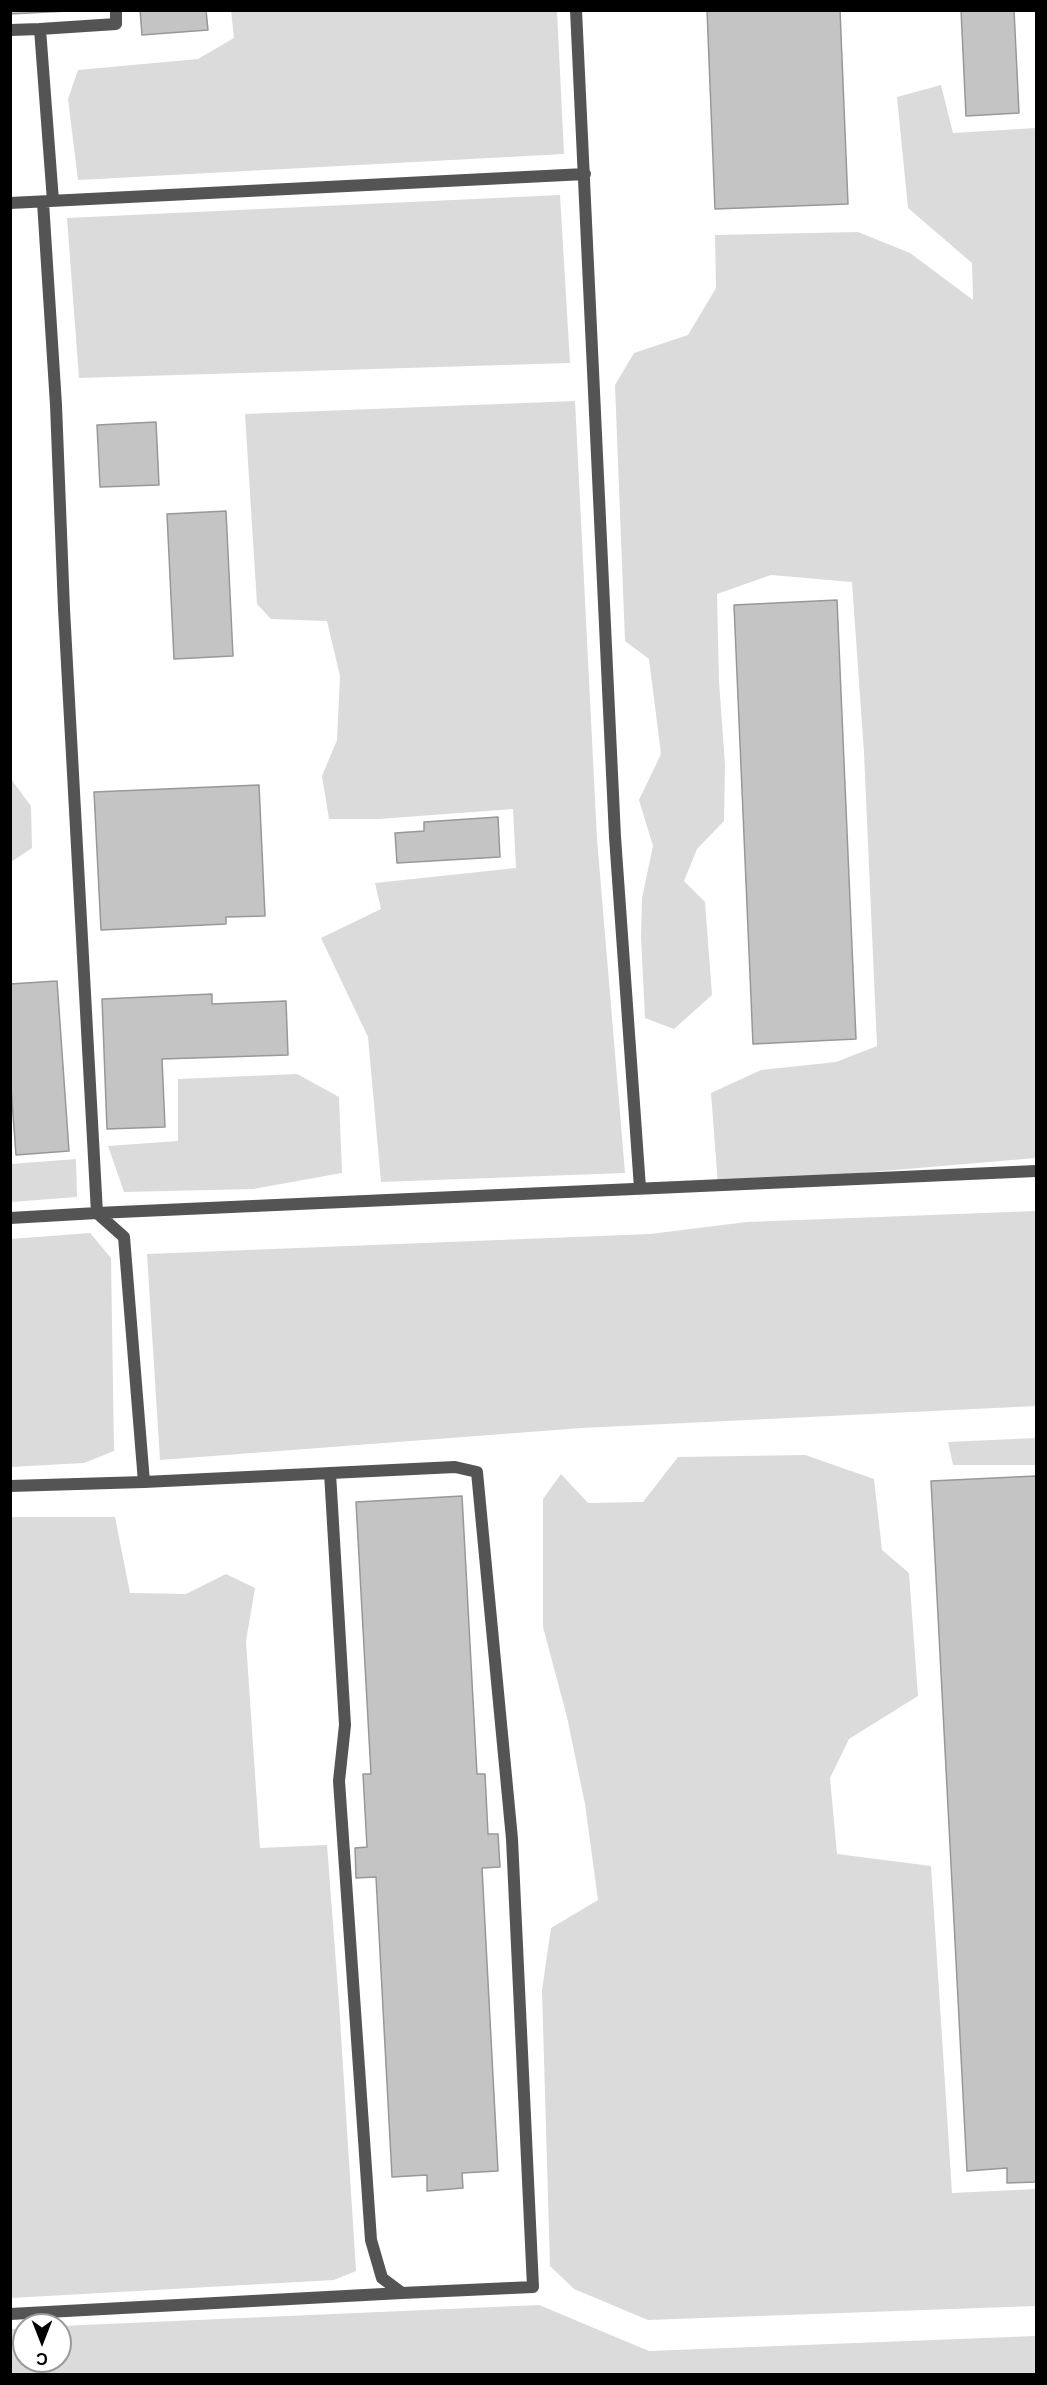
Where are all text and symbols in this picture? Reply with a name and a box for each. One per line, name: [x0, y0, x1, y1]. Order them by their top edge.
north arrow: [12, 2313, 72, 2373]
text: С: [36, 2350, 48, 2369]

